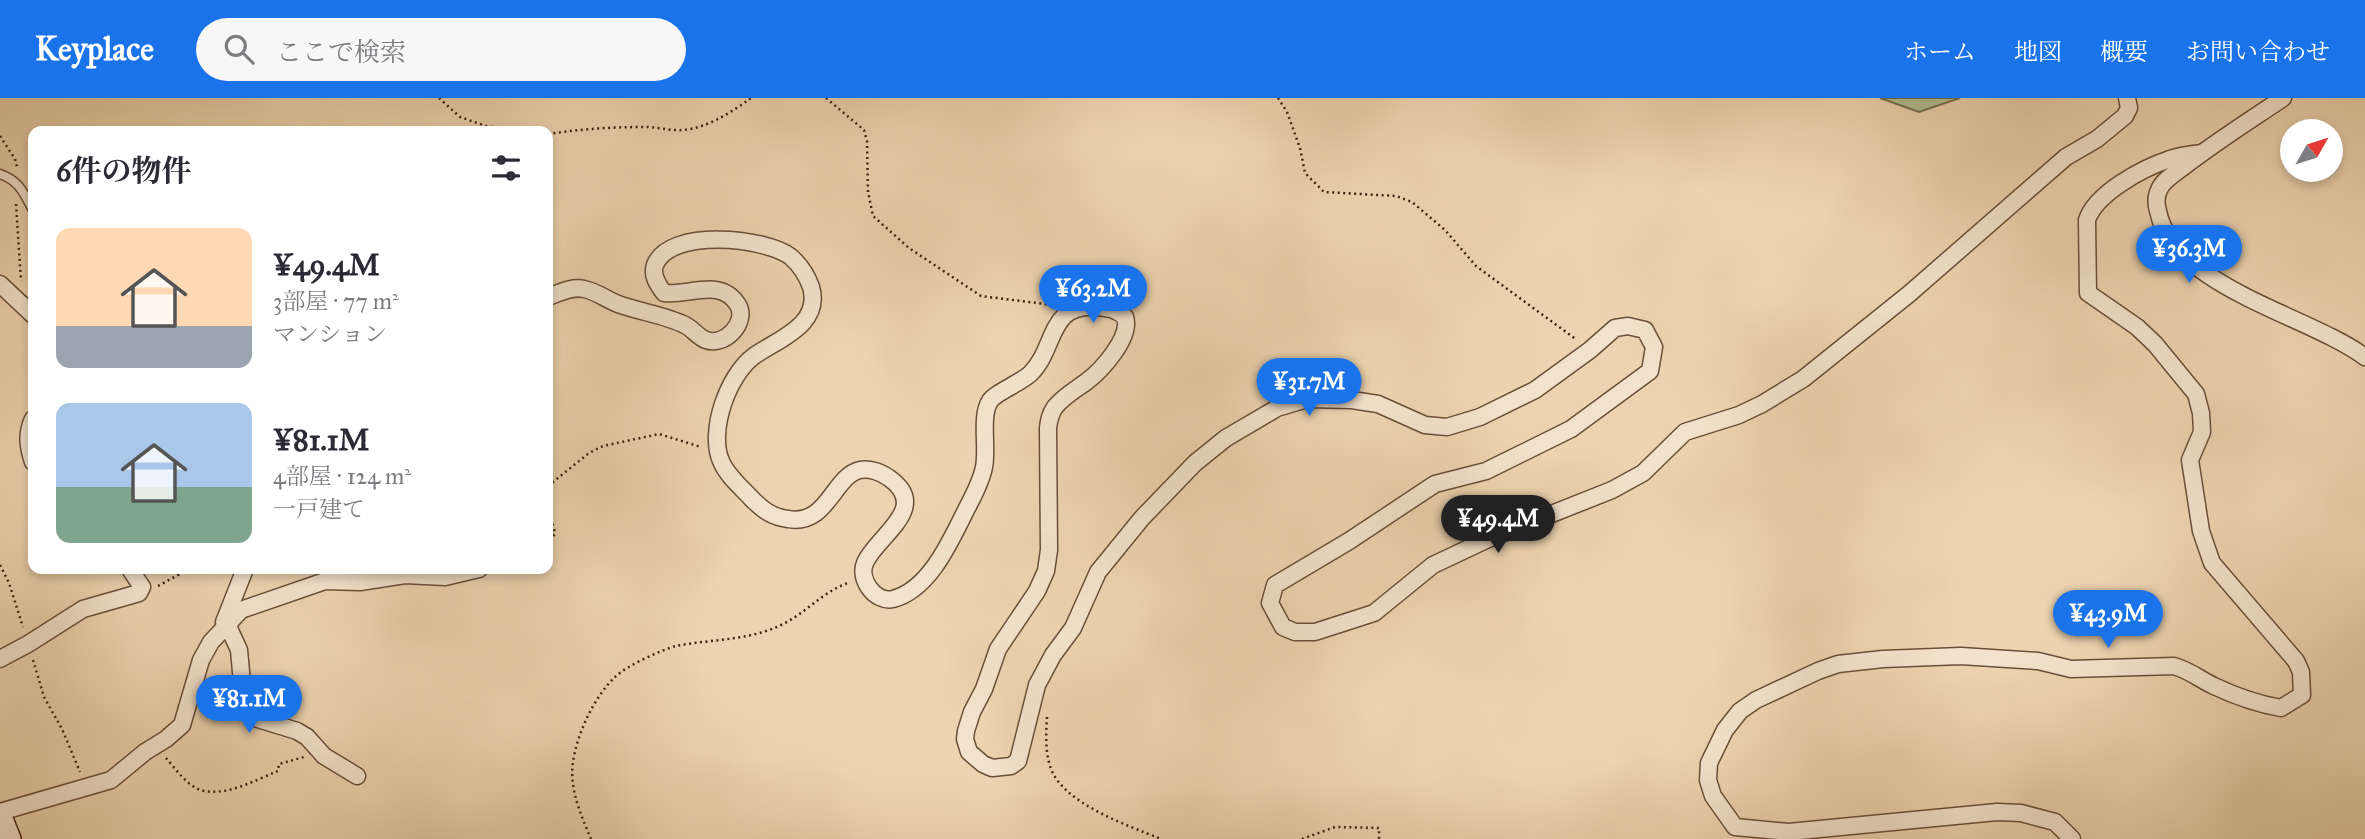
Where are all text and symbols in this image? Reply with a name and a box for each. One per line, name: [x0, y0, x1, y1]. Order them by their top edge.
search box: [196, 18, 686, 81]
text: Keyplace: [35, 29, 154, 69]
icon: search: [220, 30, 258, 68]
text: ここで検索: [276, 36, 406, 68]
text: ホーム: [1904, 37, 1976, 67]
text: 地図: [2014, 37, 2062, 67]
text: 概要: [2100, 37, 2148, 67]
text: お問い合わせ: [2186, 37, 2330, 67]
north arrow: [2280, 119, 2343, 182]
map controls: [2280, 119, 2343, 182]
icon: filters: [487, 149, 525, 187]
text: 6件の物件: [56, 153, 191, 189]
pin: ¥36.3M: [2132, 226, 2246, 285]
text: ¥36.3M: [2152, 234, 2226, 262]
text: ¥49.4M: [273, 247, 380, 283]
icon: home: [112, 256, 196, 340]
pin: ¥63.2M: [1036, 266, 1150, 325]
text: ¥63.2M: [1055, 274, 1131, 302]
text: 3部屋 · 77 m²: [273, 287, 399, 315]
text: マンション: [273, 320, 387, 348]
pin: ¥31.7M: [1252, 358, 1366, 418]
text: ¥31.7M: [1273, 367, 1345, 395]
text: ¥81.1M: [273, 422, 370, 458]
icon: home: [112, 431, 196, 515]
text: 4部屋 · 124 m²: [273, 462, 411, 490]
text: 一戸建て: [273, 495, 365, 523]
pin: ¥49.4M: [1441, 496, 1555, 555]
text: ¥49.4M: [1457, 504, 1539, 532]
pin: ¥43.9M: [2051, 590, 2165, 650]
text: ¥43.9M: [2069, 599, 2147, 627]
pin: ¥81.1M: [192, 676, 306, 735]
text: ¥81.1M: [212, 684, 286, 712]

